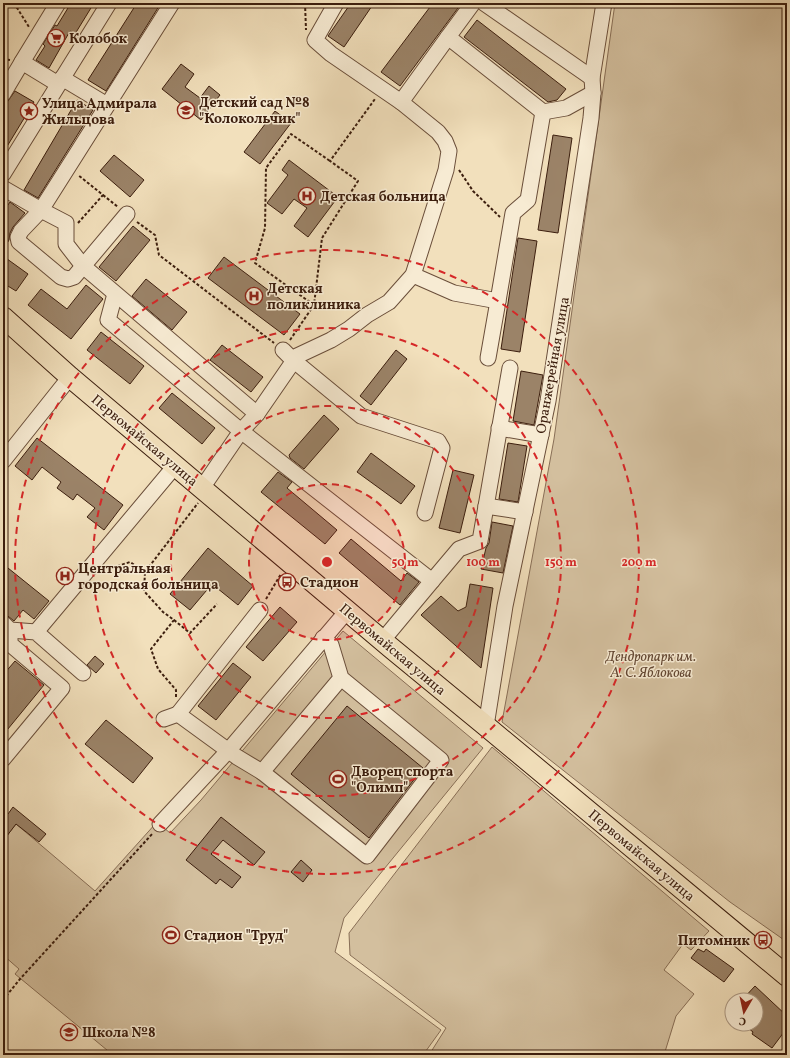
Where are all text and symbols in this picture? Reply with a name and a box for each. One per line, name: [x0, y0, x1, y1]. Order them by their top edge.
supermarket icon: Колобок: [46, 28, 66, 48]
place label: Колобок: [69, 30, 128, 49]
place label: Детский сад №8 "Колокольчик": [199, 94, 310, 129]
place label: Улица Адмирала Жильцова: [42, 95, 157, 130]
school or university icon: Детский сад №8 "Колокольчик": [176, 100, 196, 120]
place icon: Улица Адмирала Жильцова: [19, 101, 39, 121]
hospital icon: Детская больница: [297, 186, 317, 206]
place label: Детская больница: [320, 188, 446, 207]
place label: Детская поликлиника: [267, 280, 361, 315]
hospital icon: Детская поликлиника: [244, 286, 264, 306]
street label: Оранжерейная улица: [532, 295, 575, 435]
street label: Первомайская улица: [87, 391, 201, 491]
centre of rings: [320, 555, 334, 569]
text: 50 m: [391, 555, 419, 571]
text: 100 m: [466, 555, 500, 571]
text: 150 m: [545, 555, 577, 571]
text: 200 m: [621, 555, 657, 571]
place label: Центральная городская больница: [78, 560, 219, 595]
hospital icon: Центральная городская больница: [55, 566, 75, 586]
bus stop icon: Стадион: [277, 572, 297, 592]
place label: Стадион: [300, 574, 359, 593]
street label: Первомайская улица: [335, 600, 449, 700]
park label: Дендропарк им. А. С. Яблокова: [605, 648, 696, 683]
place label: Дворец спорта "Олимп": [351, 763, 454, 798]
sports icon: Дворец спорта "Олимп": [328, 769, 348, 789]
street label: Первомайская улица: [584, 806, 698, 906]
sports icon: Стадион "Труд": [161, 925, 181, 945]
place label: Стадион "Труд": [184, 927, 288, 946]
bus stop icon: Питомник: [753, 930, 773, 950]
place label: Питомник: [678, 932, 751, 951]
north arrow: [724, 992, 764, 1032]
text: С: [738, 1012, 747, 1028]
school or university icon: Школа №8: [59, 1022, 79, 1042]
place label: Школа №8: [82, 1024, 156, 1043]

